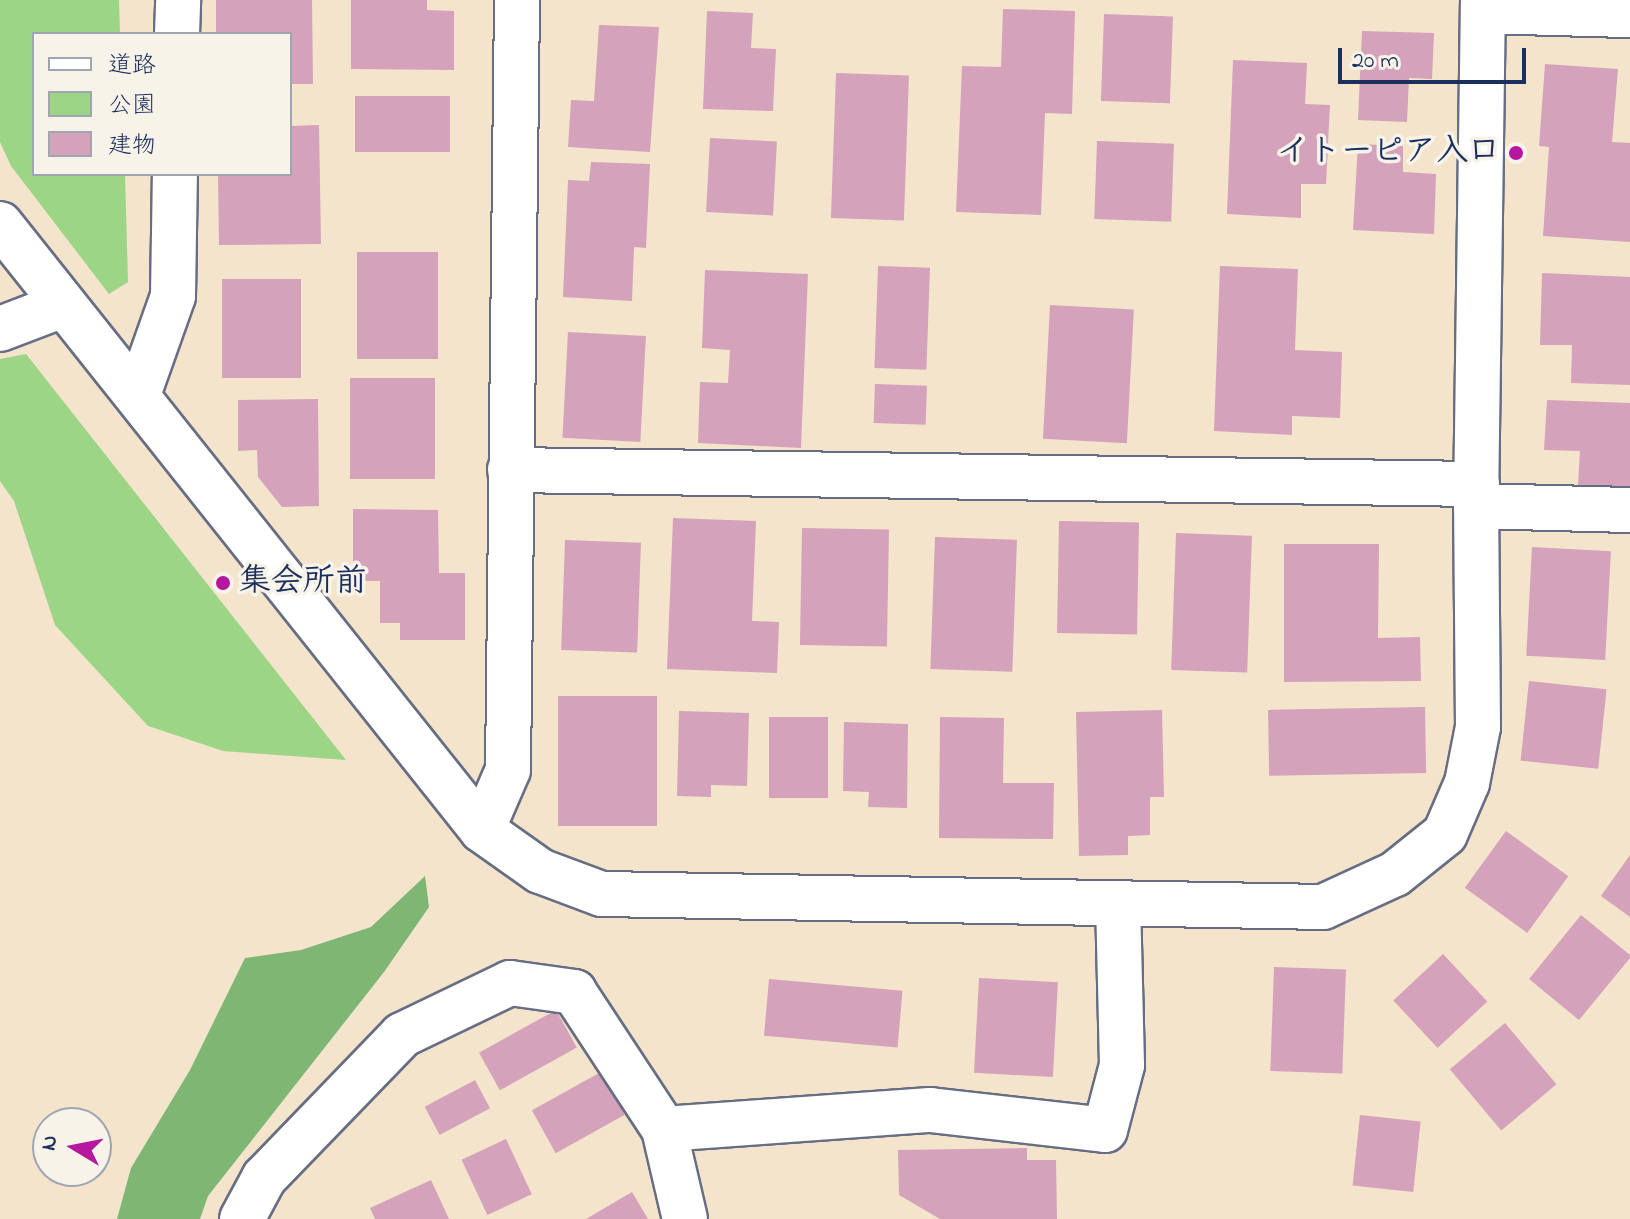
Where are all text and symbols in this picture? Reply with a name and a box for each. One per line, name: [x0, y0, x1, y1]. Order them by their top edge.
legend: [32, 32, 292, 176]
scale bar: [1342, 32, 1530, 82]
text: 20 m: [1352, 44, 1399, 79]
text: 道路: [108, 49, 156, 84]
text: 公園: [108, 89, 156, 124]
text: 建物: [108, 129, 156, 164]
place label: イトーピア入口: [1276, 134, 1500, 172]
marker: イトーピア入口: [1507, 144, 1525, 162]
place label: 集会所前: [239, 564, 367, 602]
marker: 集会所前: [214, 574, 232, 592]
north arrow: [32, 1107, 112, 1187]
text: N: [33, 1133, 67, 1153]

